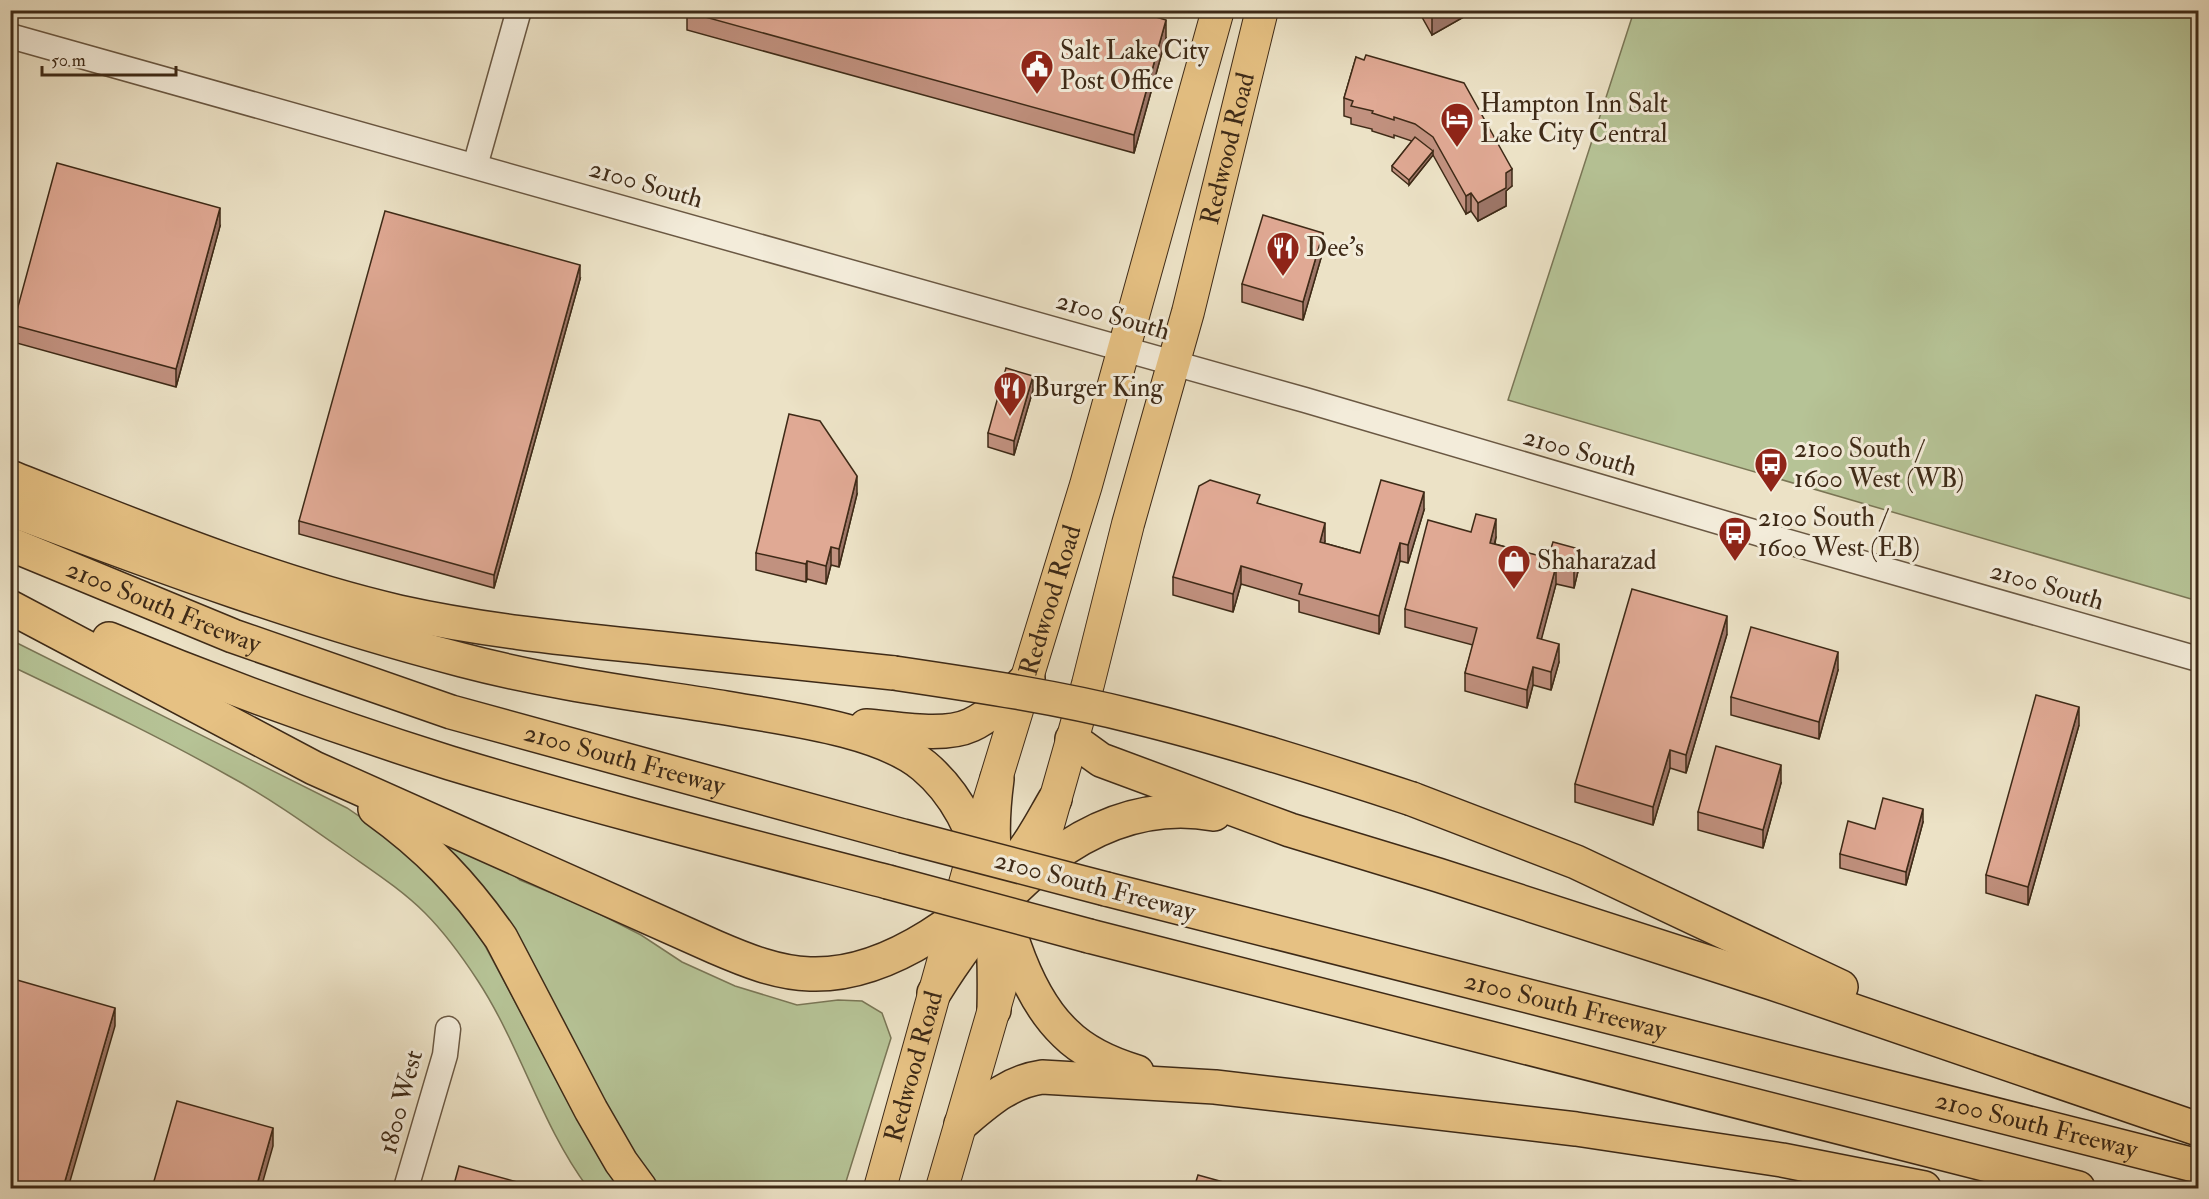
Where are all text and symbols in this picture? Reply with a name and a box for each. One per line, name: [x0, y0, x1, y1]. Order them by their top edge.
place label: Salt Lake City Post Office: [1060, 35, 1209, 97]
scale bar: [42, 39, 176, 77]
public building icon: Salt Lake City Post Office: [1019, 48, 1055, 95]
text: 50 m: [51, 49, 86, 72]
street label: Redwood Road: [1194, 69, 1262, 228]
place label: Hampton Inn Salt Lake City Central: [1480, 88, 1668, 150]
hotel icon: Hampton Inn Salt Lake City Central: [1439, 101, 1475, 148]
street label: 2100 South: [585, 153, 707, 216]
restaurant icon: Dee's: [1265, 230, 1301, 277]
place label: Dee's: [1306, 232, 1364, 264]
street label: 2100 South: [1052, 285, 1174, 348]
restaurant icon: Burger King: [992, 370, 1028, 417]
place label: Burger King: [1033, 372, 1164, 404]
street label: 2100 South: [1519, 421, 1641, 484]
place label: 2100 South / 1600 West (WB): [1794, 433, 1964, 495]
bus stop icon: 2100 South / 1600 West (WB): [1753, 446, 1789, 493]
place label: 2100 South / 1600 West (EB): [1758, 502, 1920, 564]
bus stop icon: 2100 South / 1600 West (EB): [1717, 515, 1753, 562]
street label: Redwood Road: [1013, 521, 1089, 679]
shop icon: Shaharazad: [1496, 543, 1532, 590]
place label: Shaharazad: [1537, 545, 1657, 577]
street label: 2100 South Freeway: [62, 553, 266, 661]
street label: 2100 South: [1986, 555, 2108, 618]
street label: 2100 South Freeway: [520, 717, 729, 803]
street label: 2100 South Freeway: [991, 844, 1200, 928]
street label: 2100 South Freeway: [1461, 965, 1670, 1047]
street label: Redwood Road: [878, 987, 950, 1146]
street label: 1800 West: [372, 1047, 430, 1157]
street label: 2100 South Freeway: [1932, 1084, 2141, 1166]

